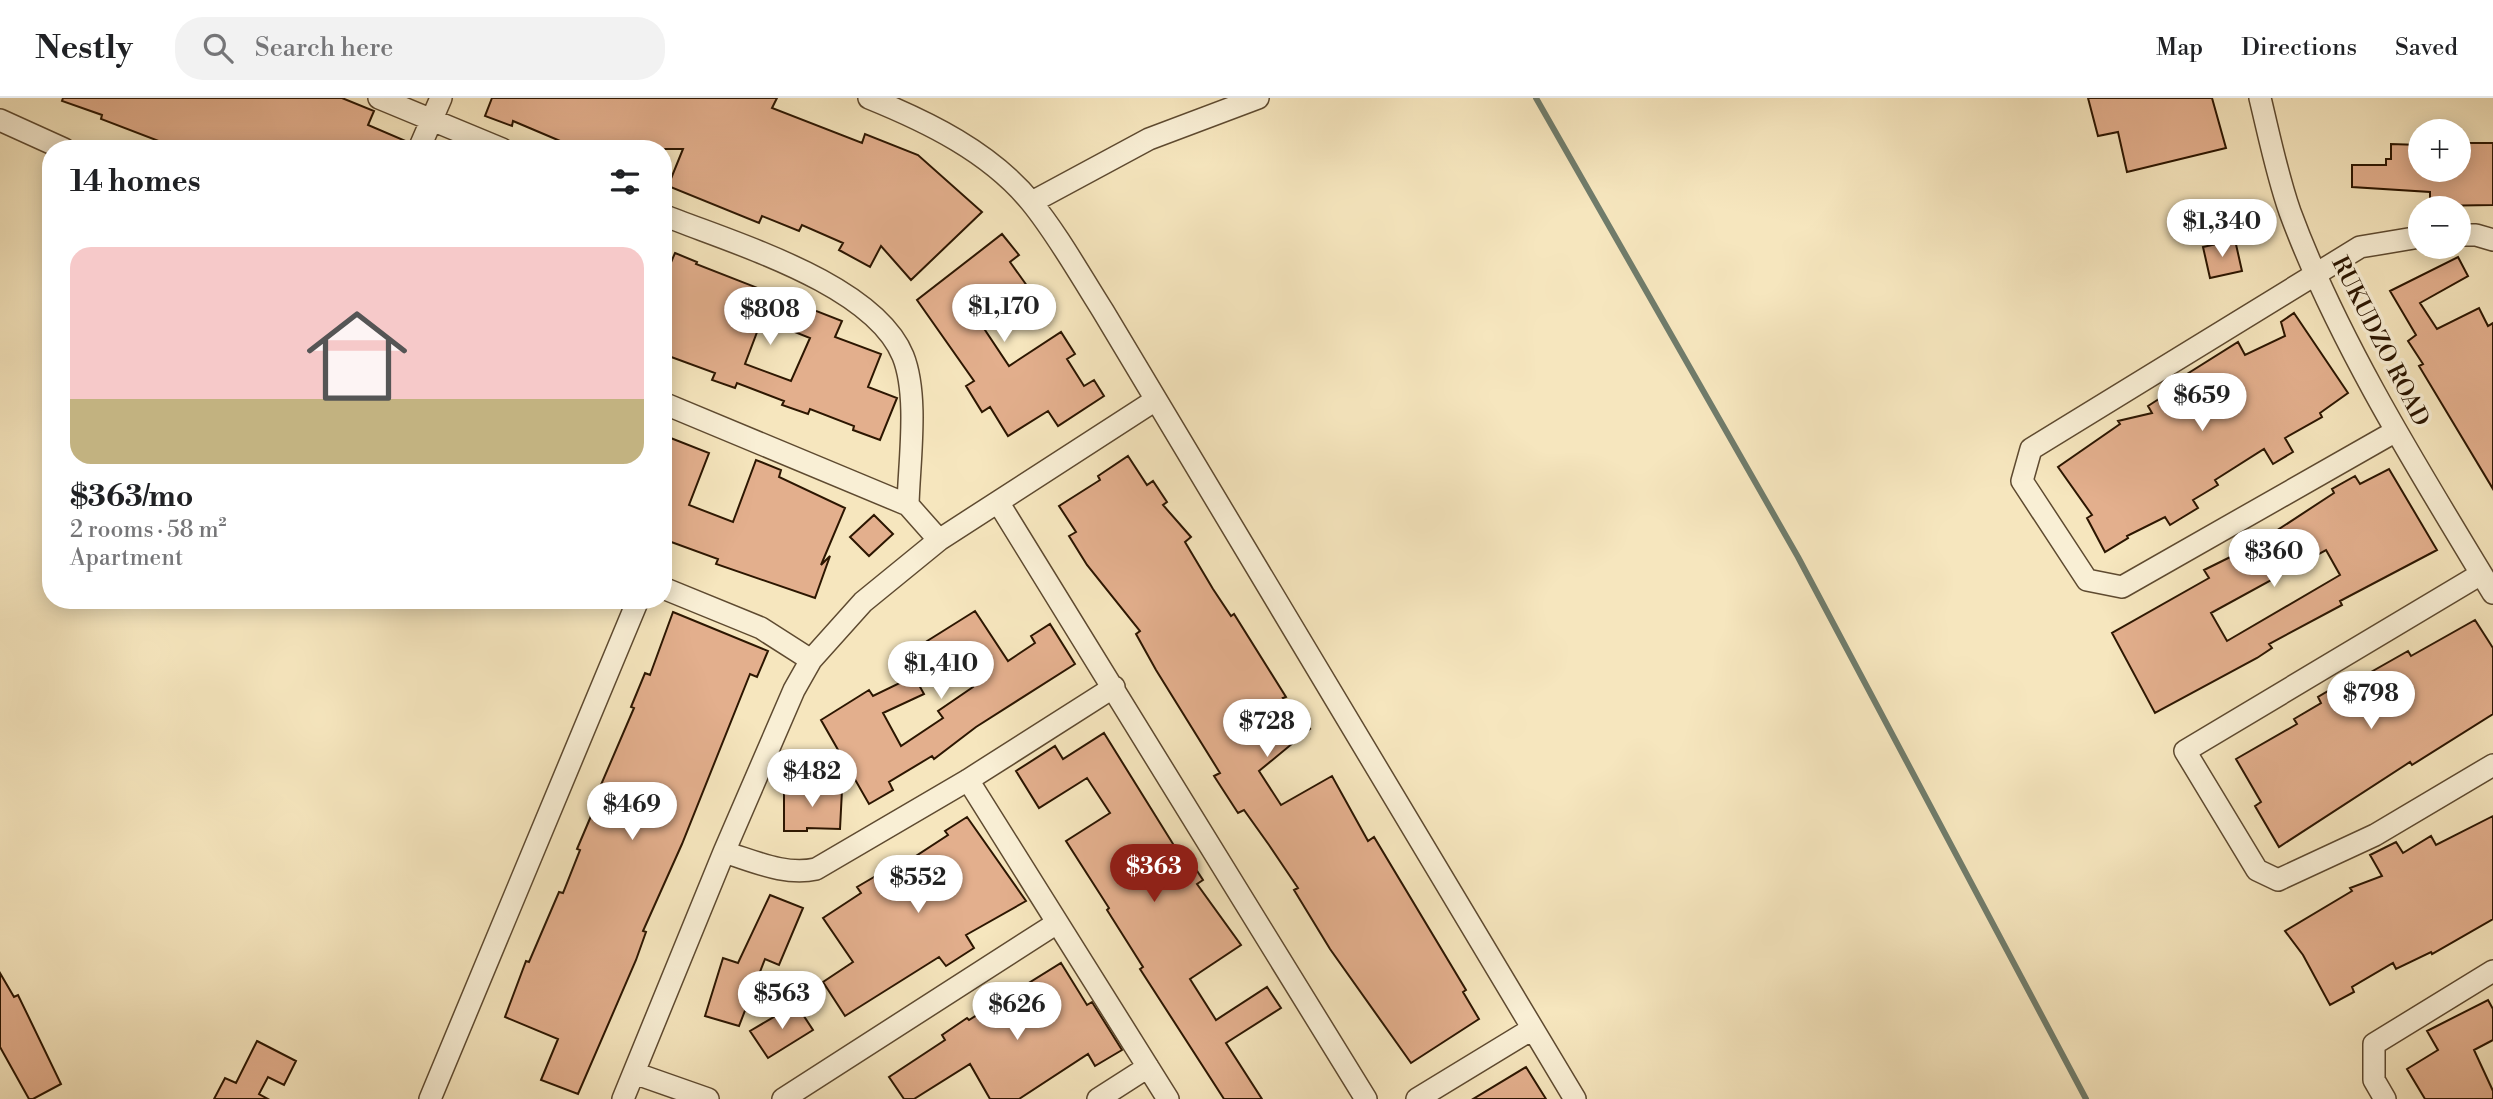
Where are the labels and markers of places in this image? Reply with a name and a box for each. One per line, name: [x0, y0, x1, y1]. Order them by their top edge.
pin: $1,340: [2165, 200, 2279, 259]
pin: $1,170: [947, 285, 1061, 344]
pin: $808: [729, 288, 811, 347]
pin: $659: [2161, 374, 2243, 433]
pin: $360: [2233, 530, 2315, 589]
pin: $1,410: [884, 642, 998, 701]
pin: $798: [2330, 672, 2412, 731]
pin: $728: [1226, 700, 1308, 759]
pin: $482: [771, 750, 853, 809]
pin: $469: [591, 782, 673, 842]
pin: $363: [1113, 844, 1195, 904]
pin: $552: [877, 856, 959, 915]
pin: $563: [741, 972, 823, 1031]
pin: $626: [976, 982, 1058, 1042]

